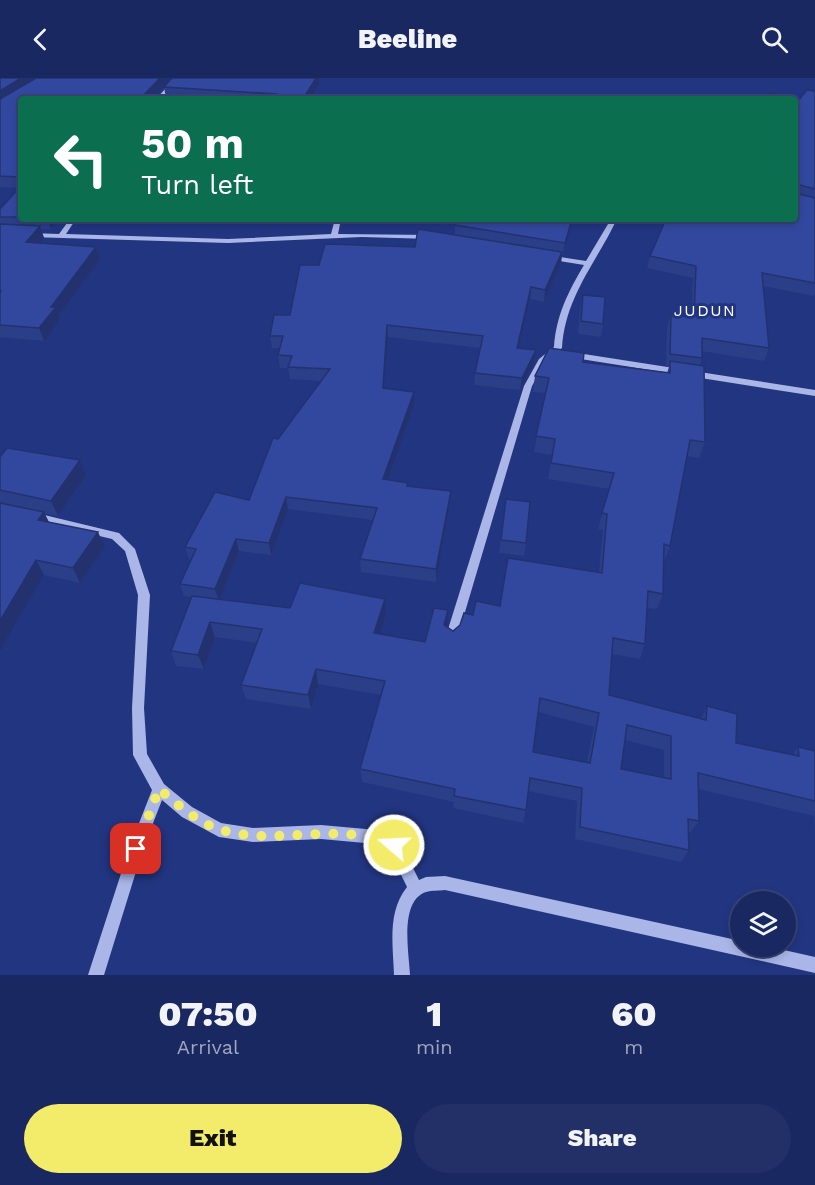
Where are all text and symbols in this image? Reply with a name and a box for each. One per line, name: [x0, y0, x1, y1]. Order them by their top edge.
icon: back: [24, 23, 57, 56]
text: Beeline: [358, 23, 457, 55]
icon: search: [758, 23, 791, 56]
text: 50 m: [141, 119, 244, 168]
icon: left: [42, 120, 120, 198]
text: Turn left: [141, 169, 253, 201]
district label: JUDUN: [674, 301, 736, 320]
position arrow: [362, 813, 426, 877]
pin: [110, 823, 161, 874]
icon: arrive: [119, 832, 152, 865]
map controls: [730, 891, 796, 957]
button: layers: [730, 891, 796, 957]
text: 07:50: [158, 993, 258, 1035]
text: 1: [426, 993, 442, 1035]
text: 60: [611, 993, 657, 1035]
text: Arrival: [177, 1035, 239, 1059]
text: min: [416, 1035, 453, 1059]
text: m: [624, 1035, 643, 1059]
button: Exit: [24, 1104, 402, 1173]
button: Share: [414, 1104, 791, 1173]

